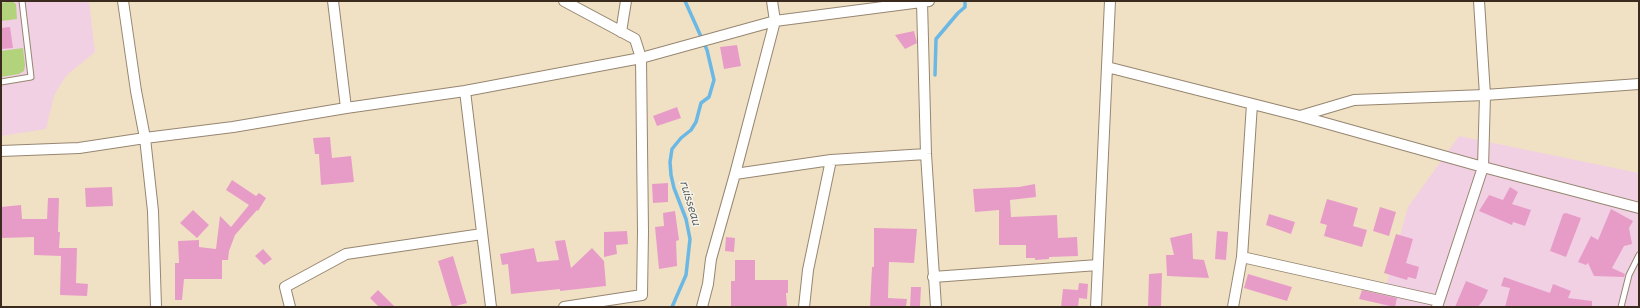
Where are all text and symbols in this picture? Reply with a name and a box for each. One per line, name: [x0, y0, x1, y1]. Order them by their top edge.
water label: ruisseau: [676, 179, 704, 227]

